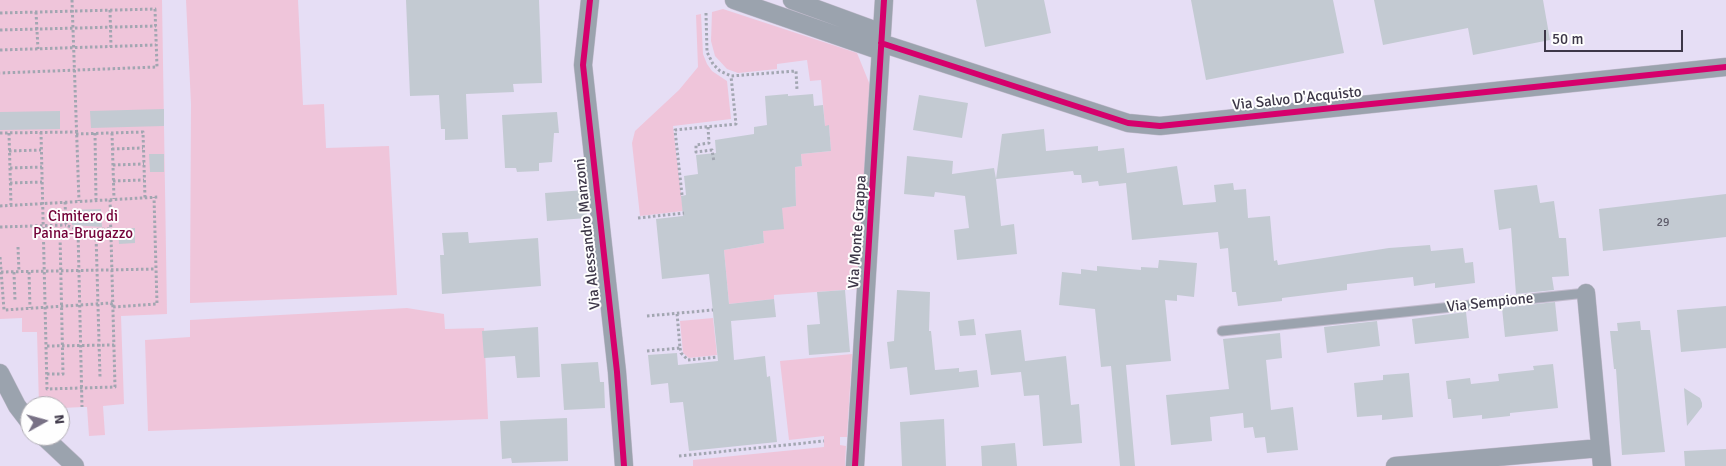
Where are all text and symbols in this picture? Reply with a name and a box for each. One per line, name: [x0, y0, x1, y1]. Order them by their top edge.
scale bar: [1546, 20, 1685, 52]
text: 50 m: [1552, 30, 1583, 48]
street label: Via Salvo D'Acquisto: [1231, 83, 1363, 115]
street label: Via Alessandro Manzoni: [571, 157, 605, 311]
street label: Via Monte Grappa: [845, 175, 871, 289]
park label: Cimitero di Paina-Brugazzo: [33, 208, 133, 243]
house number: 29: [1657, 216, 1669, 230]
street label: Via Sempione: [1446, 290, 1534, 316]
north arrow: [20, 396, 70, 446]
text: N: [50, 413, 68, 425]

